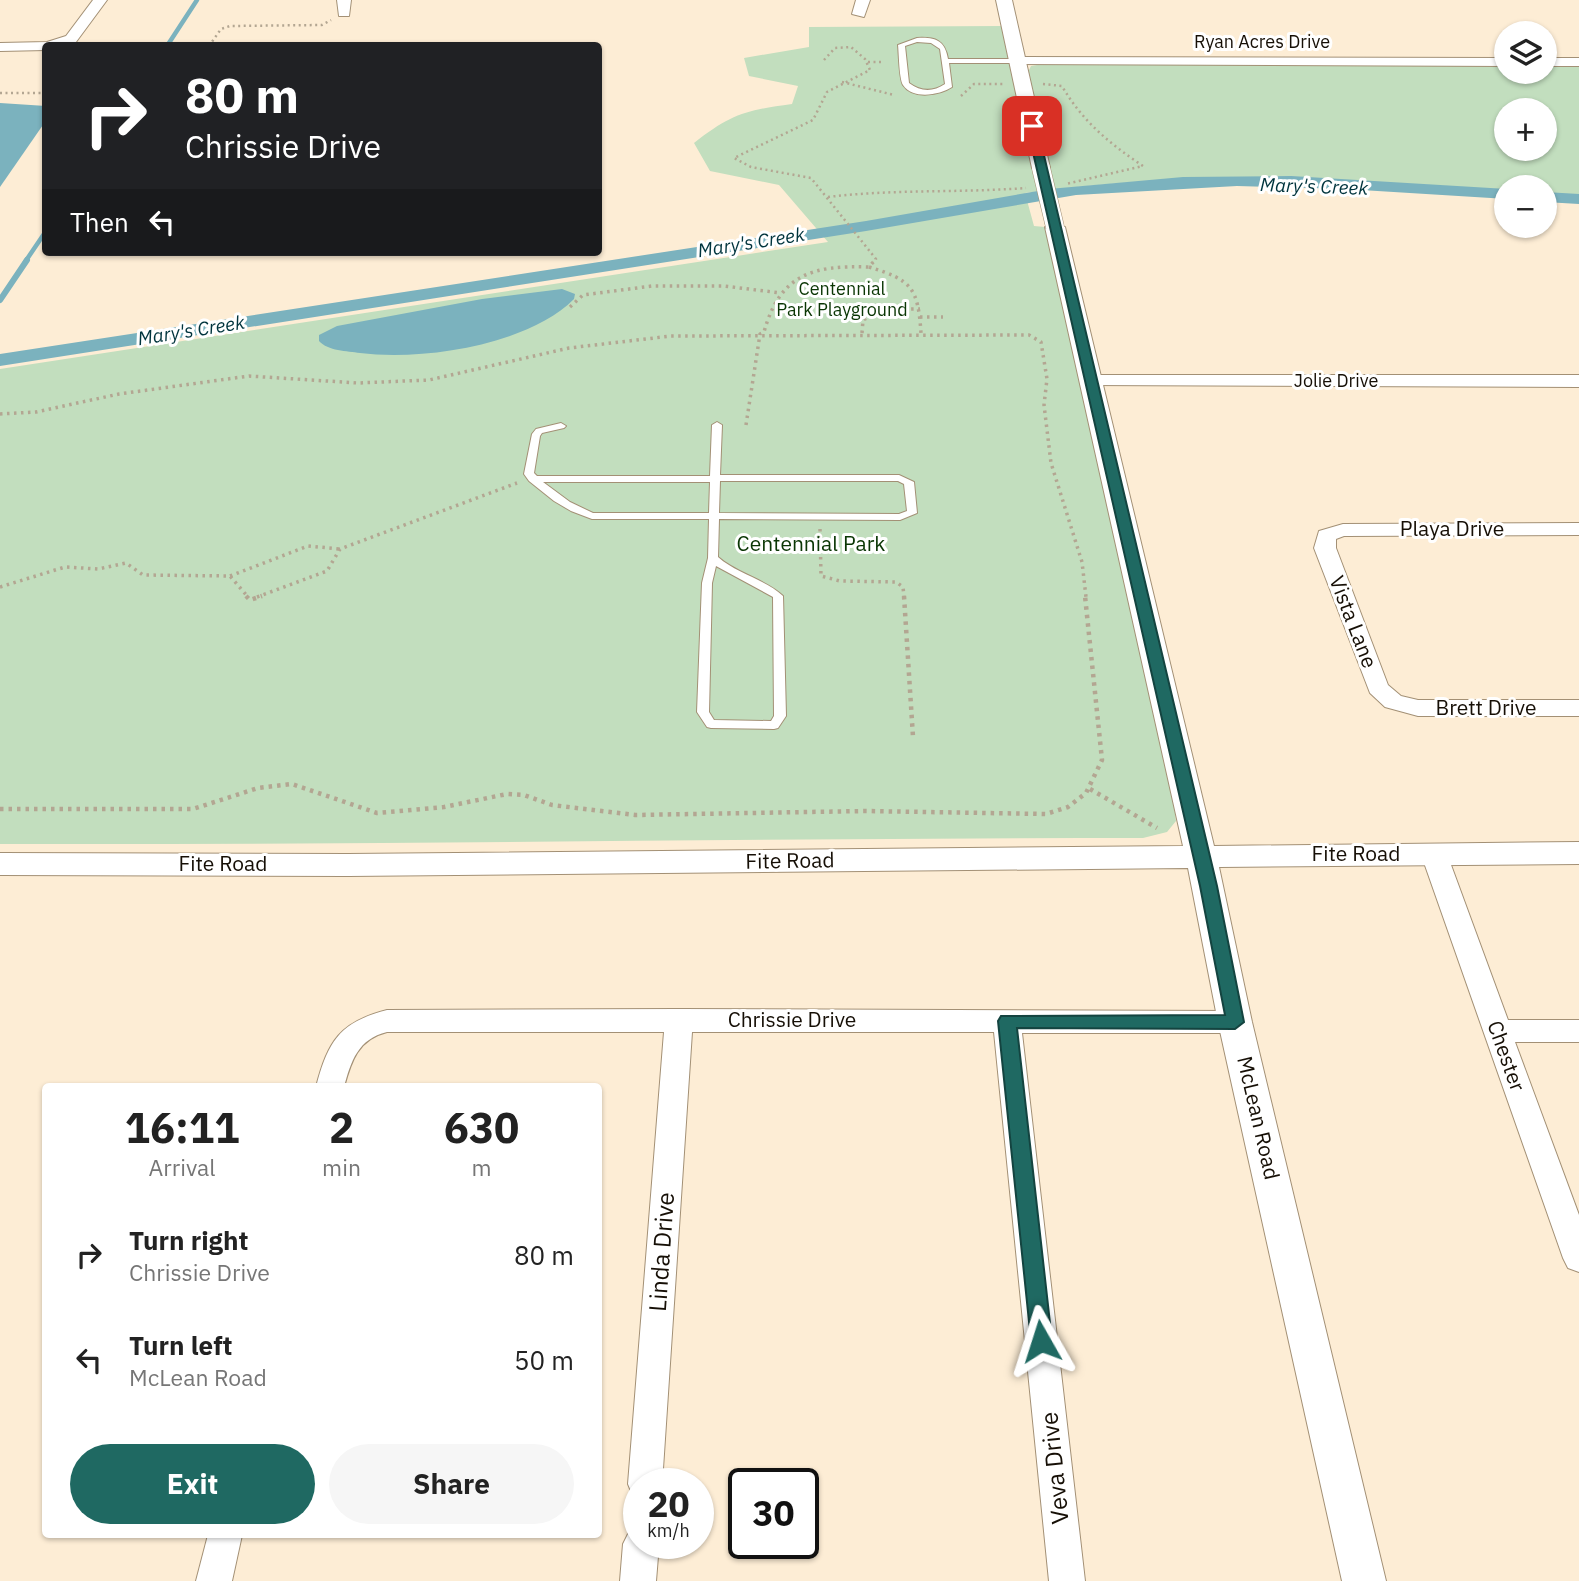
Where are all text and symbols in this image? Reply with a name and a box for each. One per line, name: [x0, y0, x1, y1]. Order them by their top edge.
map controls: [1494, 21, 1557, 238]
button: layers: [1494, 21, 1557, 84]
street label: Ryan Acres Drive: [1194, 30, 1330, 53]
text: 80 m: [185, 63, 299, 126]
icon: right: [70, 70, 161, 161]
pin: [1002, 96, 1062, 156]
button: +: [1494, 98, 1557, 161]
icon: arrive: [1013, 107, 1051, 145]
text: Chrissie Drive: [185, 125, 381, 167]
water label: Mary's Creek: [1260, 172, 1370, 200]
button: −: [1494, 175, 1557, 238]
icon: left: [143, 203, 181, 241]
text: Then: [70, 205, 129, 239]
water label: Mary's Creek: [696, 222, 807, 262]
park label: Centennial Park Playground: [776, 277, 908, 321]
water label: Mary's Creek: [136, 310, 247, 350]
street label: Jolie Drive: [1294, 369, 1378, 392]
street label: Playa Drive: [1400, 514, 1504, 542]
park label: Centennial Park: [737, 529, 885, 557]
street label: Vista Lane: [1324, 571, 1384, 672]
street label: Brett Drive: [1435, 693, 1537, 721]
street label: Fite Road: [1311, 839, 1401, 867]
street label: Fite Road: [745, 845, 835, 875]
street label: Fite Road: [178, 849, 268, 877]
street label: Chrissie Drive: [728, 1005, 856, 1033]
street label: Chester: [1481, 1017, 1533, 1095]
street label: McLean Road: [1231, 1053, 1287, 1182]
text: 16:11: [125, 1100, 239, 1155]
text: 2: [329, 1100, 354, 1155]
text: 630: [444, 1100, 519, 1155]
text: Arrival: [149, 1152, 216, 1182]
text: min: [322, 1152, 361, 1182]
text: m: [471, 1152, 492, 1182]
street label: Linda Drive: [641, 1191, 681, 1313]
text: Turn right: [129, 1223, 248, 1257]
icon: right: [70, 1236, 108, 1274]
text: 80 m: [514, 1238, 574, 1272]
text: Chrissie Drive: [129, 1257, 270, 1287]
position arrow: [1004, 1304, 1078, 1378]
text: Turn left: [129, 1328, 232, 1362]
icon: left: [70, 1341, 108, 1379]
text: 50 m: [514, 1343, 574, 1377]
text: McLean Road: [129, 1362, 267, 1392]
street label: Veva Drive: [1032, 1410, 1076, 1526]
button: Exit: [70, 1444, 315, 1524]
button: Share: [329, 1444, 574, 1524]
speed limit sign: 30: [728, 1468, 819, 1559]
text: 20: [647, 1481, 690, 1527]
text: km/h: [647, 1519, 690, 1542]

